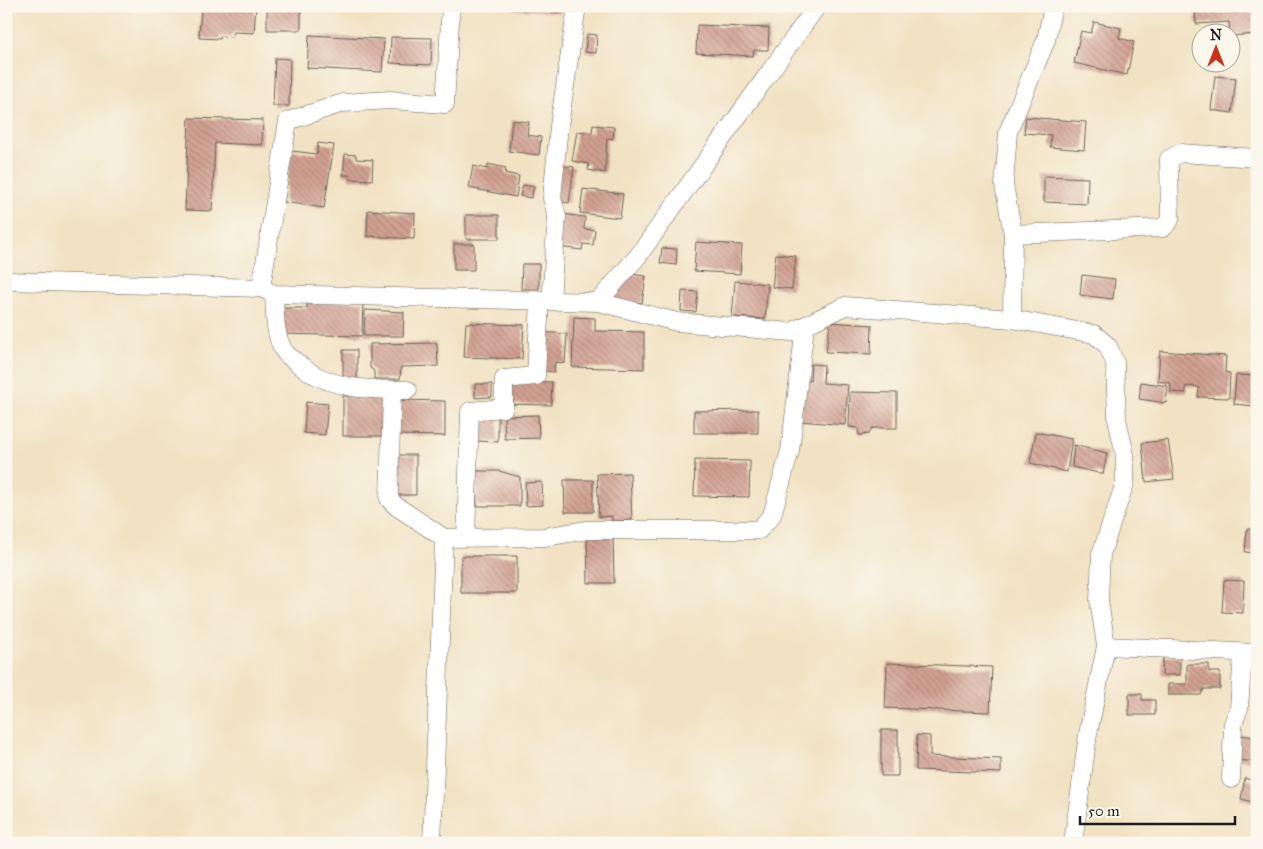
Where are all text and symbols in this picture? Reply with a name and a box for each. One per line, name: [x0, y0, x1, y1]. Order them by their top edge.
north arrow: [1190, 22, 1240, 72]
text: N: [1210, 27, 1222, 44]
scale bar: [1080, 794, 1236, 826]
text: 50 m: [1088, 802, 1120, 820]

